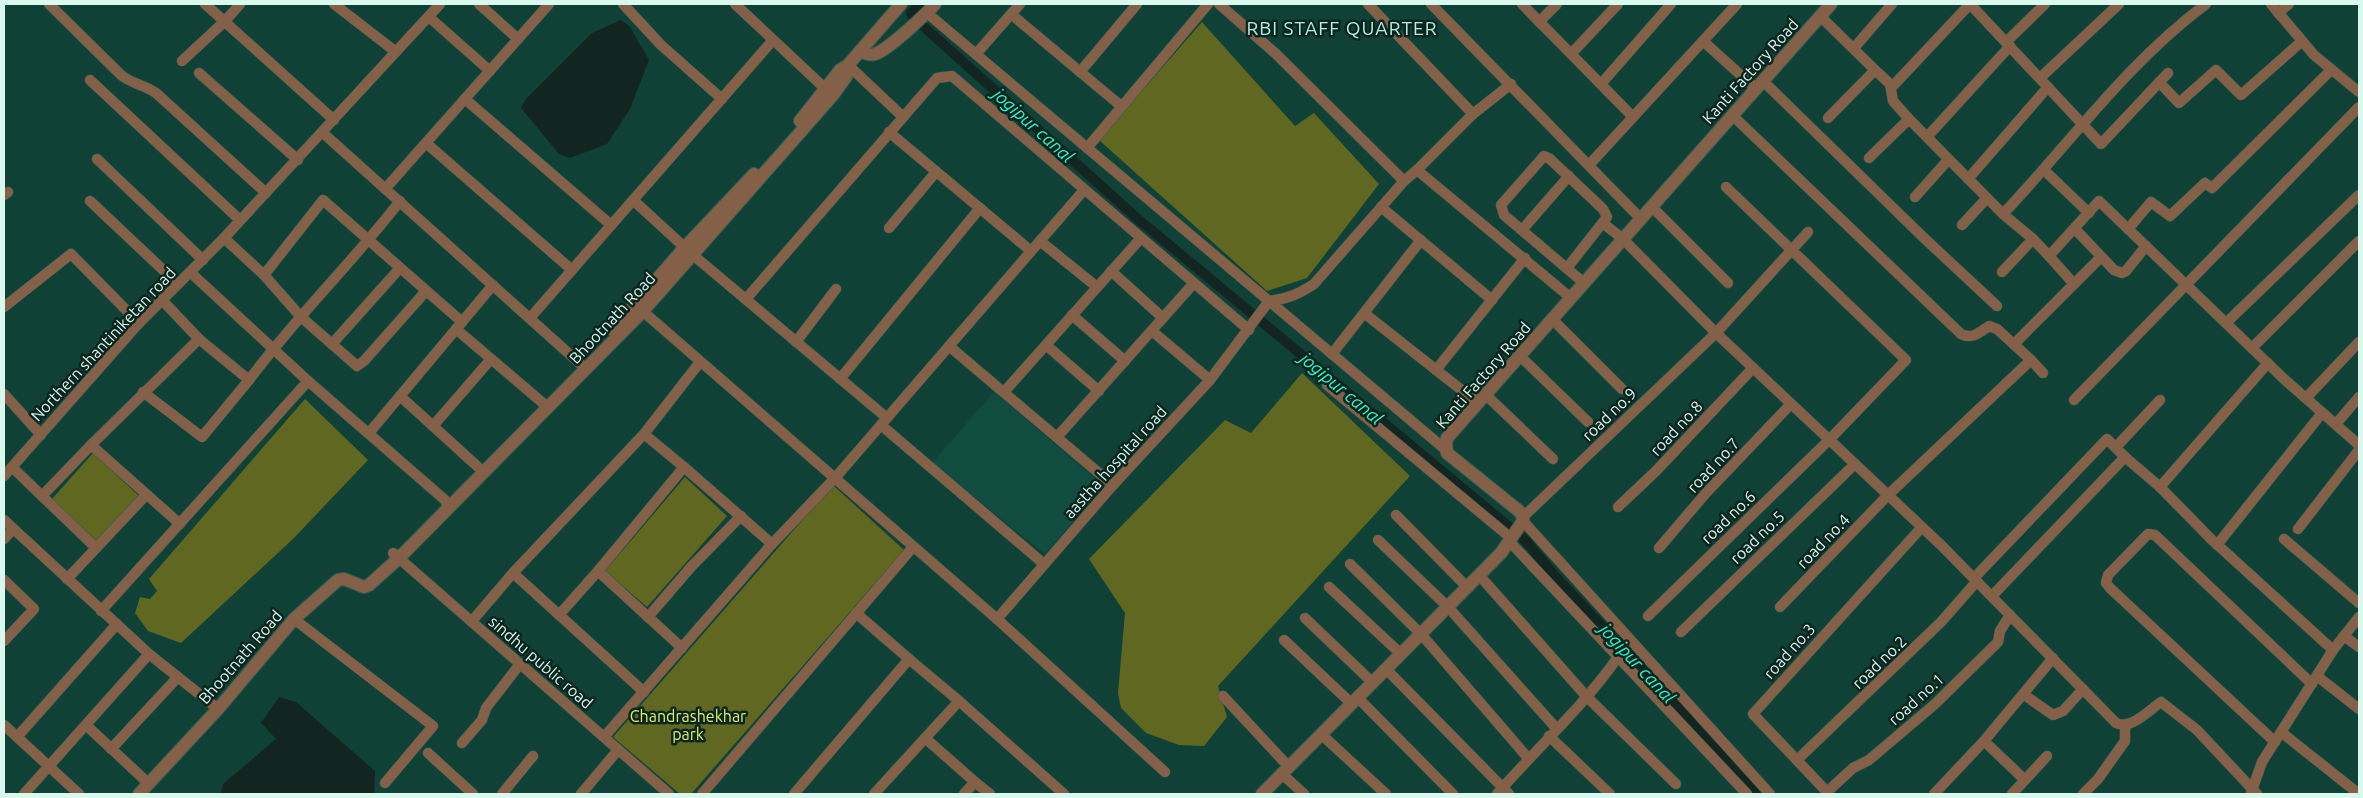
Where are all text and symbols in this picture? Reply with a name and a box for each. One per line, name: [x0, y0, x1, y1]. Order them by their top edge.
street label: Kanti Factory Road: [1698, 15, 1802, 127]
district label: RBI STAFF QUARTER: [1246, 17, 1438, 39]
water label: jogipur canal: [987, 82, 1078, 166]
street label: Northern shantiniketan road: [27, 263, 179, 425]
street label: Bhootnath Road: [565, 269, 659, 367]
street label: Kanti Factory Road: [1432, 318, 1534, 432]
water label: jogipur canal: [1294, 346, 1387, 428]
street label: road no.9: [1578, 384, 1640, 444]
street label: road no.8: [1646, 397, 1706, 459]
street label: aastha hospital road: [1060, 402, 1170, 522]
street label: road no.7: [1683, 434, 1743, 496]
street label: road no.6: [1697, 487, 1759, 547]
street label: road no.5: [1726, 507, 1788, 567]
street label: road no.4: [1793, 510, 1853, 572]
street label: Bhootnath Road: [195, 607, 285, 707]
street label: sindhu public road: [486, 612, 596, 712]
water label: jogipur canal: [1594, 617, 1680, 707]
street label: road no.3: [1760, 620, 1818, 682]
street label: road no.2: [1848, 632, 1910, 692]
street label: road no.1: [1885, 670, 1947, 728]
park label: Chandrashekhar park: [630, 707, 746, 743]

